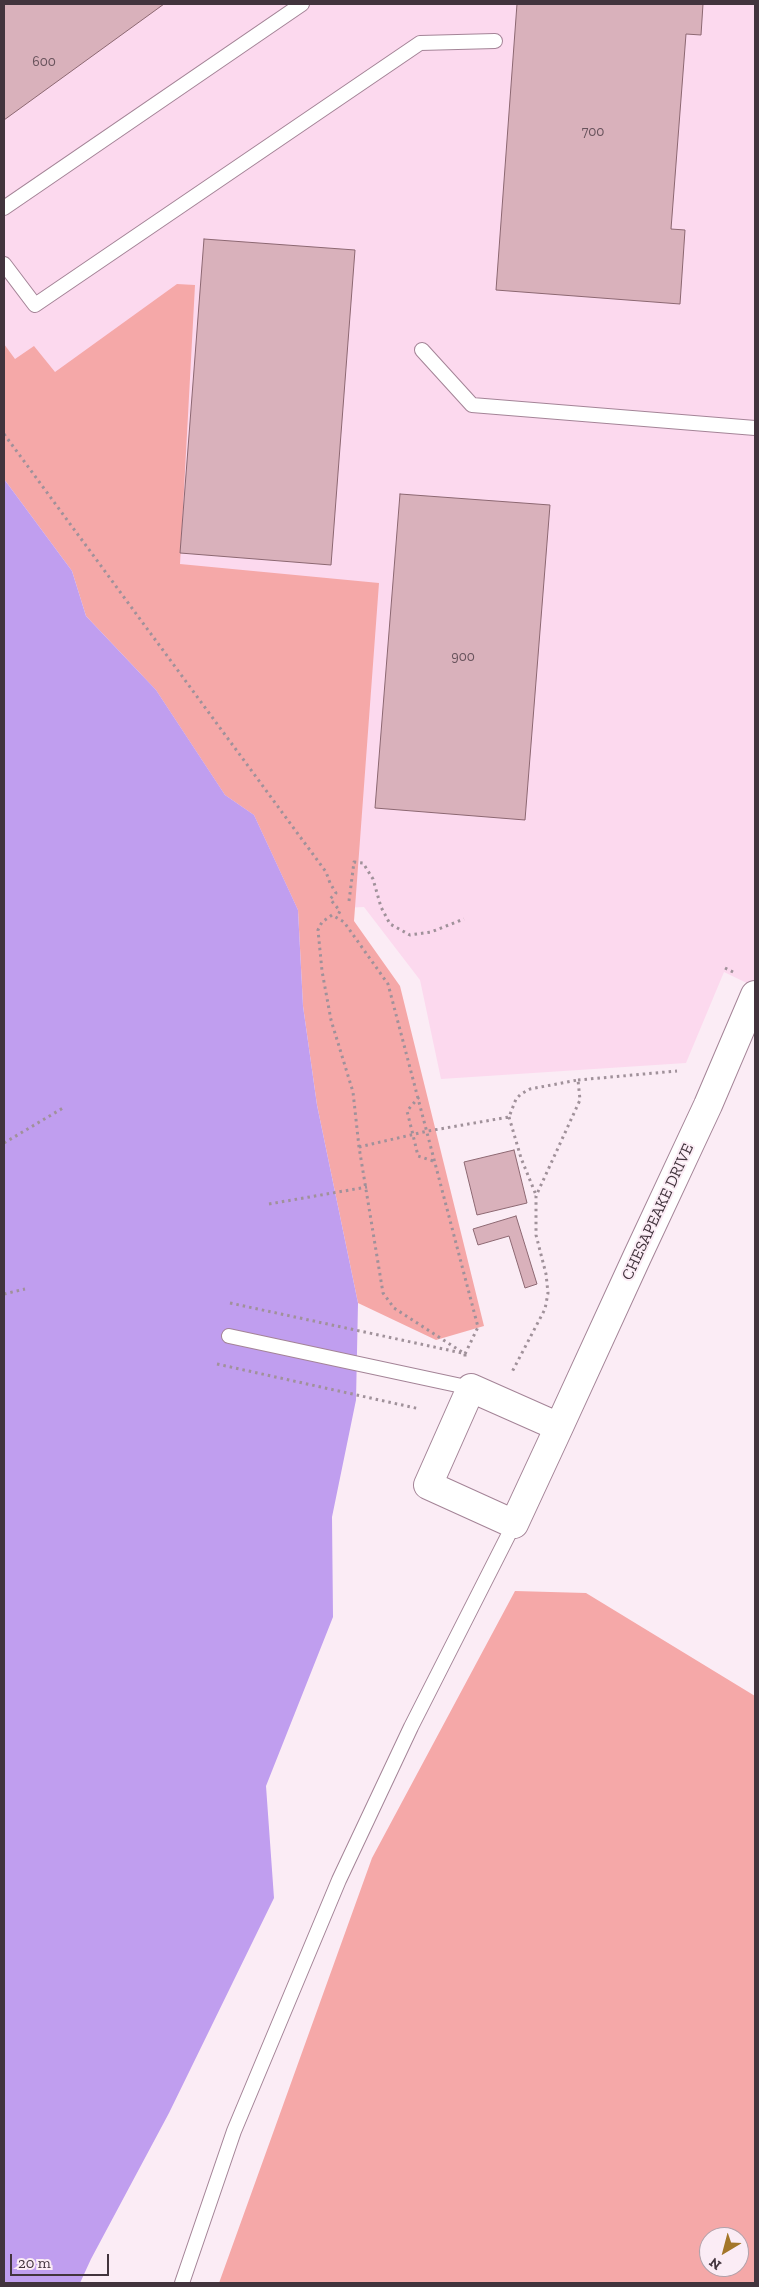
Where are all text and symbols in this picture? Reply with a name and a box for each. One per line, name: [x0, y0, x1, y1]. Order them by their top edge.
house number: 600: [32, 54, 56, 70]
house number: 700: [582, 124, 604, 140]
house number: 900: [451, 649, 475, 665]
street label: CHESAPEAKE DRIVE: [618, 1141, 698, 1283]
north arrow: [699, 2227, 749, 2277]
scale bar: [12, 2244, 111, 2276]
text: 20 m: [18, 2254, 51, 2272]
text: N: [706, 2254, 725, 2274]

